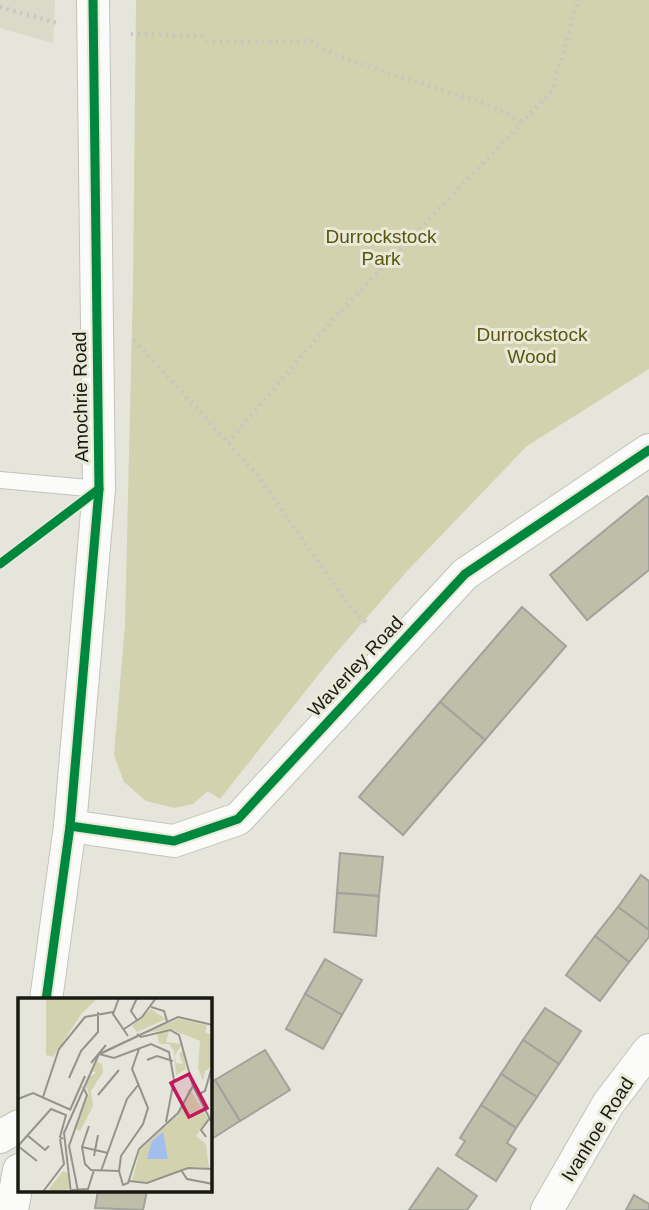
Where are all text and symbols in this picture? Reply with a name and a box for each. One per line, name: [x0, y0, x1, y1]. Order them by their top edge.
park label: Durrockstock Park: [326, 226, 437, 269]
park label: Durrockstock Wood: [477, 324, 588, 367]
street label: Amochrie Road: [69, 331, 92, 463]
street label: Waverley Road: [304, 612, 407, 721]
inset map: [18, 998, 212, 1192]
street label: Ivanhoe Road: [557, 1074, 638, 1185]

